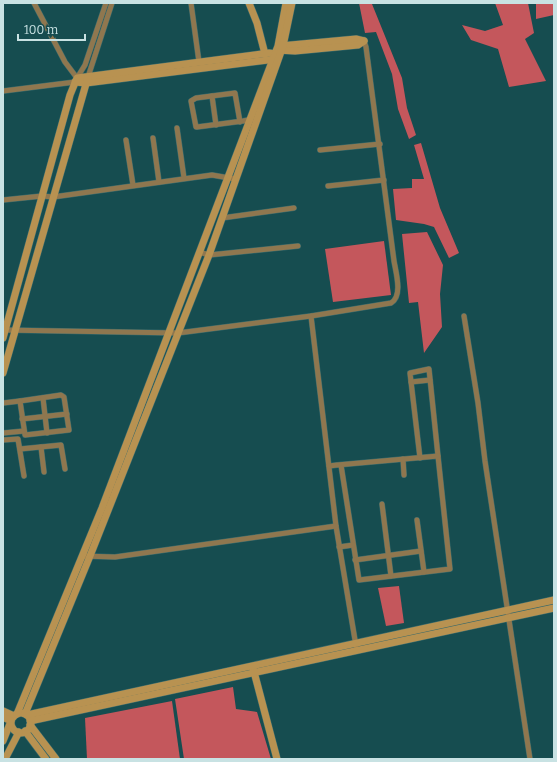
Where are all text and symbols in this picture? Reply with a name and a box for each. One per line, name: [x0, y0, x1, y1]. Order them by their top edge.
scale bar: [18, 16, 85, 42]
text: 100 m: [24, 23, 59, 37]

